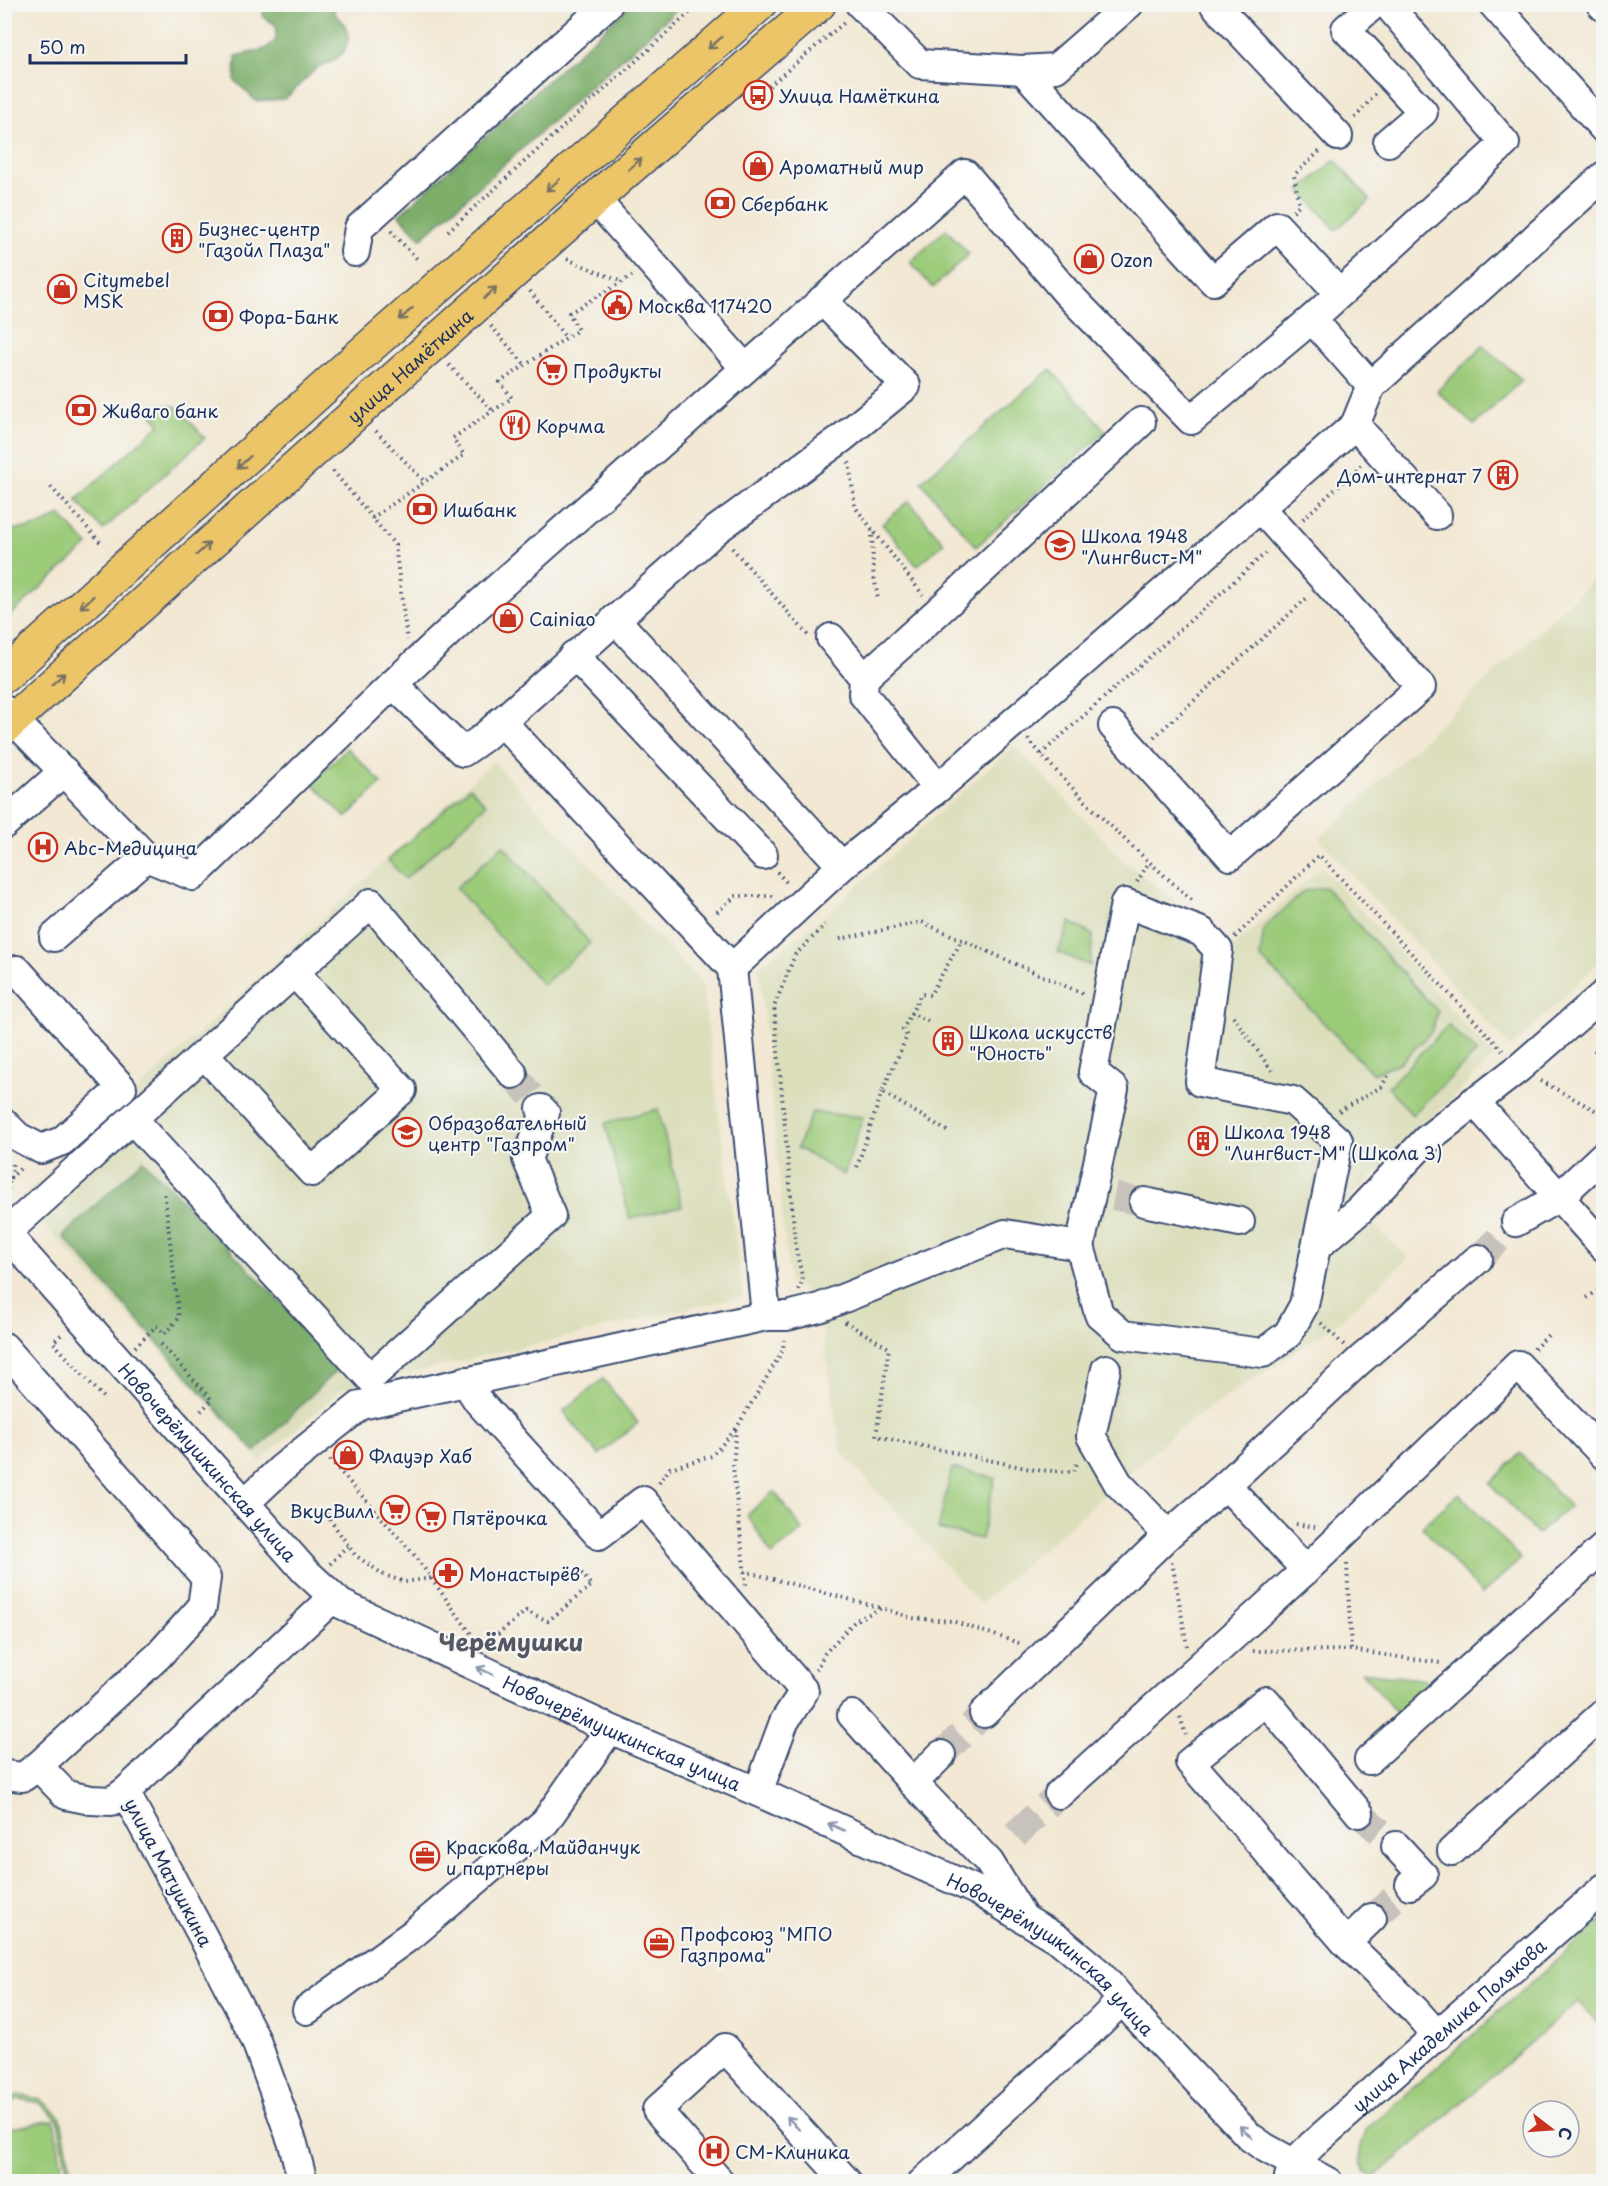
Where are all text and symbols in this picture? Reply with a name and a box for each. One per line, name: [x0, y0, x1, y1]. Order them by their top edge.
scale bar: [30, 27, 186, 65]
text: 50 m: [39, 33, 86, 60]
one-way arrow: [708, 36, 723, 50]
bus stop icon: Улица Намёткина: [742, 79, 774, 111]
place label: Улица Намёткина: [779, 82, 940, 109]
shop icon: Ароматный мир: [742, 150, 774, 182]
place label: Ароматный мир: [779, 153, 924, 180]
one-way arrow: [627, 157, 643, 170]
one-way arrow: [546, 178, 561, 192]
bank icon: Сбербанк: [704, 187, 736, 219]
place label: Сбербанк: [741, 190, 828, 217]
place label: Бизнес-центр "Газойл Плаза": [198, 215, 330, 263]
building icon: Бизнес-центр "Газойл Плаза": [161, 222, 193, 254]
shop icon: Ozon: [1073, 243, 1105, 275]
place label: Ozon: [1110, 246, 1153, 273]
place label: Citymebel MSK: [83, 266, 170, 314]
shop icon: Citymebel MSK: [46, 273, 78, 305]
one-way arrow: [482, 286, 497, 300]
public building icon: Москва 117420: [601, 289, 633, 321]
place label: Москва 117420: [638, 292, 772, 319]
bank icon: Фора-Банк: [202, 300, 234, 332]
street label: улица Намёткина: [340, 301, 479, 429]
place label: Фора-Банк: [239, 303, 339, 330]
one-way arrow: [399, 307, 414, 321]
supermarket icon: Продукты: [536, 354, 568, 386]
place label: Продукты: [573, 357, 662, 384]
bank icon: Живаго банк: [65, 394, 97, 426]
place label: Живаго банк: [102, 397, 218, 424]
restaurant icon: Корчма: [499, 409, 531, 441]
place label: Корчма: [536, 412, 606, 439]
one-way arrow: [236, 455, 251, 469]
building icon: Дом-интернат 7: [1487, 459, 1519, 491]
place label: Дом-интернат 7: [1337, 462, 1482, 489]
bank icon: Ишбанк: [406, 493, 438, 525]
place label: Ишбанк: [443, 496, 517, 523]
place label: Школа 1948 "Лингвист-М": [1081, 522, 1202, 570]
school or university icon: Школа 1948 "Лингвист-М": [1044, 529, 1076, 561]
one-way arrow: [195, 542, 210, 556]
one-way arrow: [80, 595, 95, 609]
shop icon: Cainiao: [492, 602, 524, 634]
place label: Cainiao: [529, 605, 596, 632]
one-way arrow: [50, 673, 65, 687]
hospital icon: Abc-Медицина: [27, 831, 59, 863]
place label: Abc-Медицина: [64, 834, 198, 861]
place label: Школа искусств "Юность": [969, 1018, 1113, 1066]
building icon: Школа искусств "Юность": [932, 1025, 964, 1057]
place label: Образовательный центр "Газпром": [428, 1109, 587, 1157]
school or university icon: Образовательный центр "Газпром": [391, 1116, 423, 1148]
place label: Школа 1948 "Лингвист-М" (Школа 3): [1224, 1118, 1443, 1166]
building icon: Школа 1948 "Лингвист-М" (Школа 3): [1187, 1125, 1219, 1157]
street label: Новочерёмушкинская улица: [113, 1356, 304, 1568]
shop icon: Флауэр Хаб: [332, 1439, 364, 1471]
place label: Флауэр Хаб: [369, 1442, 472, 1469]
supermarket icon: ВкусВилл: [379, 1494, 411, 1526]
place label: ВкусВилл: [289, 1497, 374, 1524]
supermarket icon: Пятёрочка: [415, 1501, 447, 1533]
place label: Пятёрочка: [452, 1504, 548, 1531]
pharmacy icon: Монастырёв: [432, 1557, 464, 1589]
place label: Монастырёв: [469, 1560, 580, 1587]
district label: Черёмушки: [438, 1623, 584, 1659]
one-way arrow: [476, 1665, 494, 1676]
street label: Новочерёмушкинская улица: [499, 1668, 746, 1797]
street label: улица Матушкина: [118, 1793, 220, 1952]
one-way arrow: [827, 1821, 845, 1832]
place label: Краскова, Майданчук и партнеры: [446, 1833, 640, 1881]
office icon: Краскова, Майданчук и партнеры: [409, 1840, 441, 1872]
street label: Новочерёмушкинская улица: [943, 1865, 1161, 2042]
place label: Профсоюз "МПО Газпрома": [680, 1920, 832, 1968]
office icon: Профсоюз "МПО Газпрома": [643, 1927, 675, 1959]
street label: улица Академика Полякова: [1345, 1931, 1552, 2118]
north arrow: [1521, 2099, 1581, 2159]
one-way arrow: [786, 2115, 800, 2130]
one-way arrow: [1238, 2124, 1253, 2139]
text: С: [1553, 2124, 1580, 2143]
hospital icon: СМ-Клиника: [698, 2135, 730, 2167]
place label: СМ-Клиника: [735, 2138, 850, 2165]

